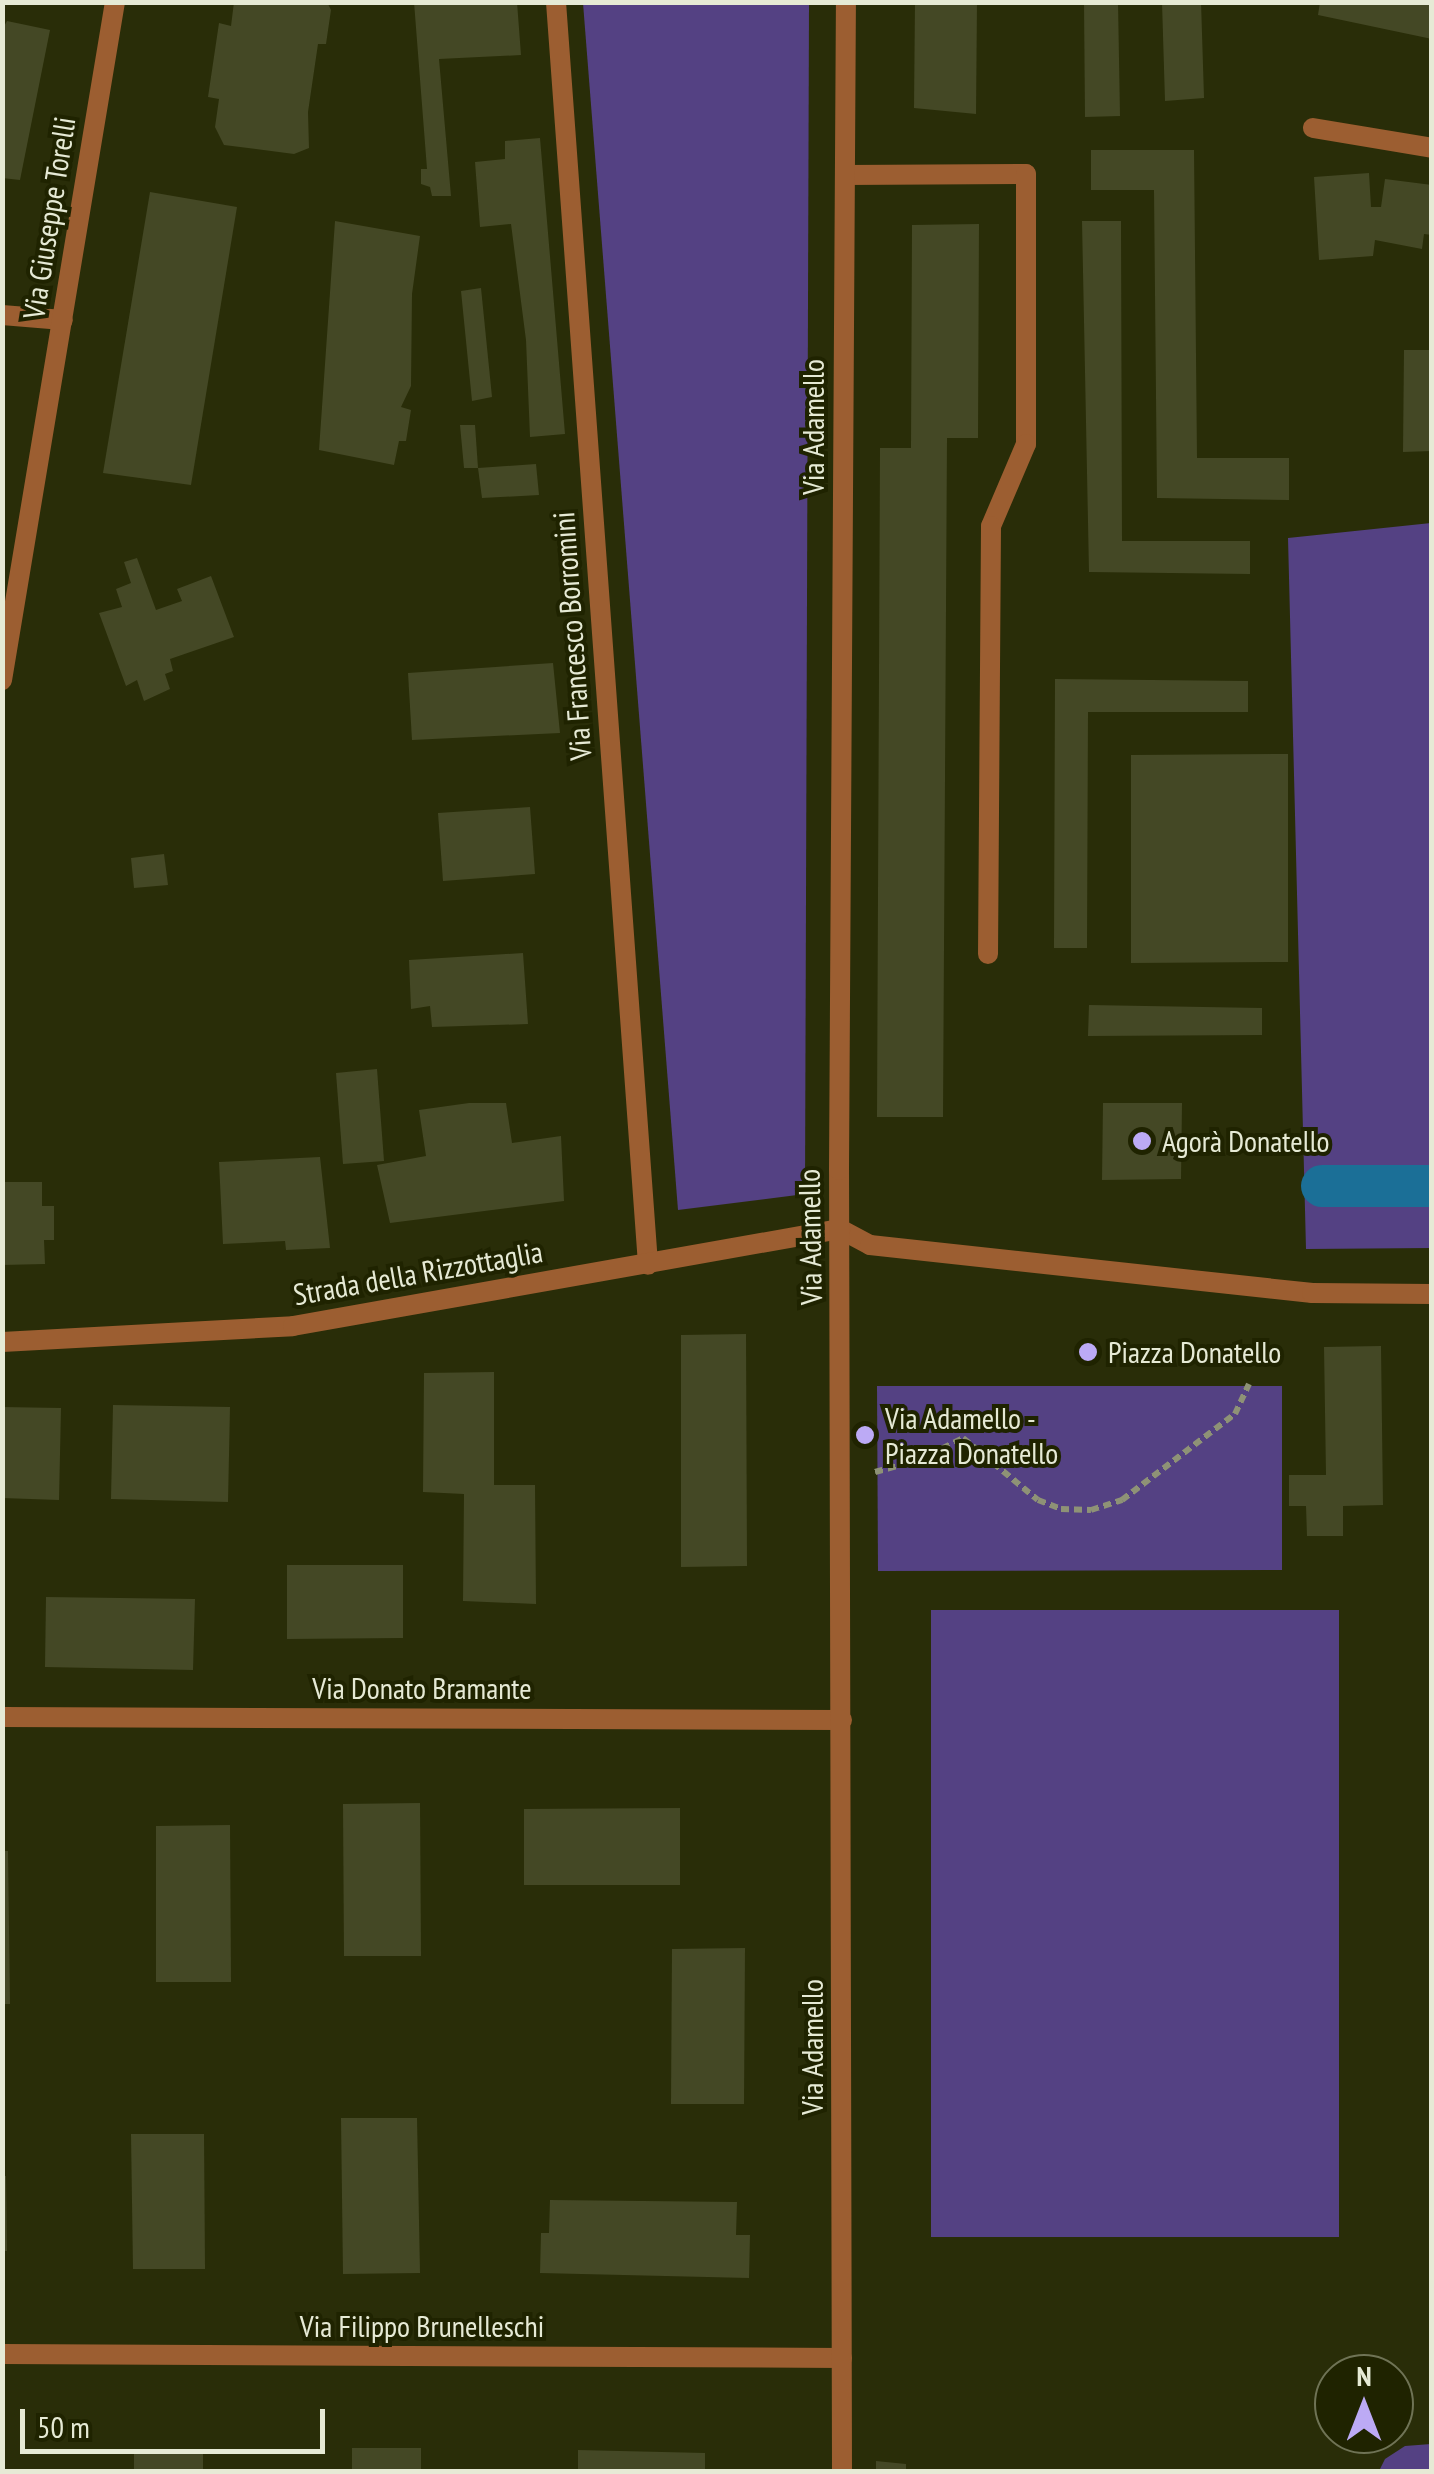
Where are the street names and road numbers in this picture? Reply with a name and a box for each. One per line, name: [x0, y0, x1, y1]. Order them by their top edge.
street label: Via Giuseppe Torelli: [15, 114, 83, 322]
street label: Via Adamello: [795, 359, 831, 495]
street label: Via Francesco Borromini: [545, 511, 599, 761]
street label: Via Adamello: [791, 1168, 829, 1306]
street label: Strada della Rizzottaglia: [291, 1233, 545, 1313]
street label: Via Donato Bramante: [312, 1670, 532, 1706]
street label: Via Adamello: [794, 1979, 830, 2115]
street label: Via Filippo Brunelleschi: [300, 2308, 544, 2344]

